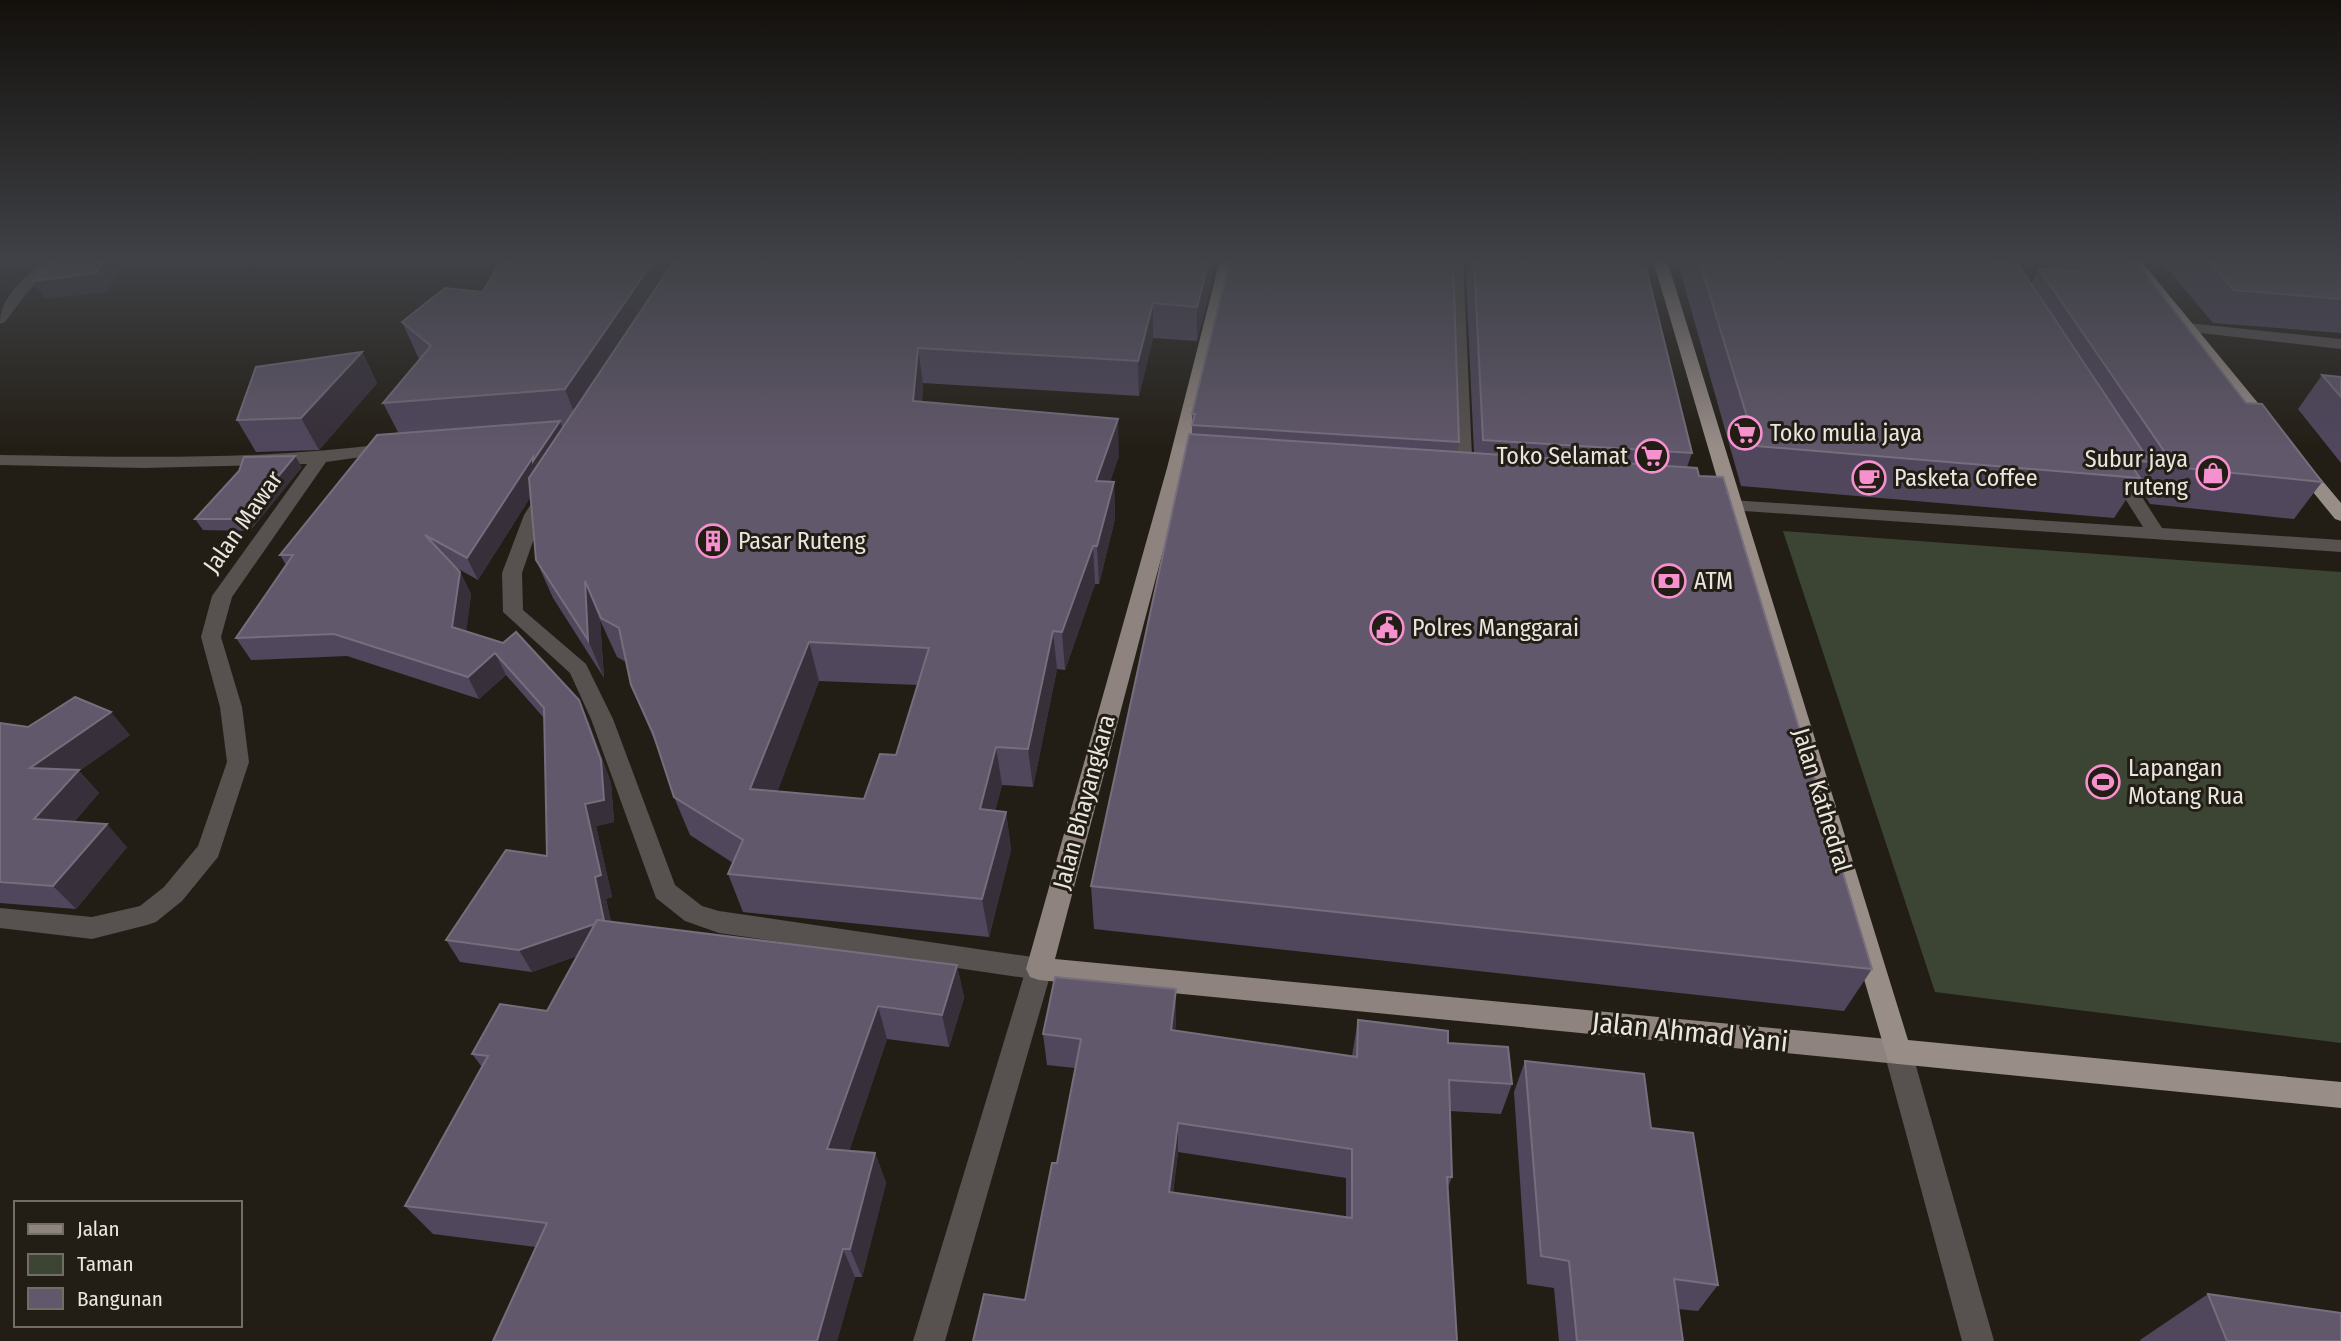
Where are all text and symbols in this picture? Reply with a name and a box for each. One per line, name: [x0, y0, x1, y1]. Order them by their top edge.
supermarket icon: Toko mulia jaya: [1726, 414, 1764, 452]
place label: Toko mulia jaya: [1770, 419, 1922, 447]
supermarket icon: Toko Selamat: [1633, 437, 1671, 475]
place label: Toko Selamat: [1497, 442, 1628, 470]
place label: Subur jaya ruteng: [2085, 445, 2189, 501]
shop icon: Subur jaya ruteng: [2194, 454, 2232, 492]
cafe icon: Pasketa Coffee: [1850, 459, 1888, 497]
place label: Pasketa Coffee: [1894, 464, 2038, 492]
street label: Jalan Mawar: [198, 465, 289, 579]
building icon: Pasar Ruteng: [694, 522, 732, 560]
place label: Pasar Ruteng: [738, 527, 866, 555]
bank icon: ATM: [1650, 562, 1688, 600]
place label: ATM: [1694, 567, 1733, 595]
public building icon: Polres Manggarai: [1368, 609, 1406, 647]
place label: Polres Manggarai: [1412, 614, 1579, 642]
street label: Jalan Bhayangkara: [1047, 712, 1121, 892]
street label: Jalan Kathedral: [1787, 725, 1857, 875]
place label: Lapangan Motang Rua: [2128, 754, 2244, 810]
sports icon: Lapangan Motang Rua: [2084, 763, 2122, 801]
street label: Jalan Ahmad Yani: [1590, 1005, 1790, 1059]
legend: [14, 1201, 242, 1327]
text: Jalan: [77, 1216, 120, 1242]
text: Taman: [77, 1251, 133, 1277]
text: Bangunan: [77, 1286, 163, 1312]

